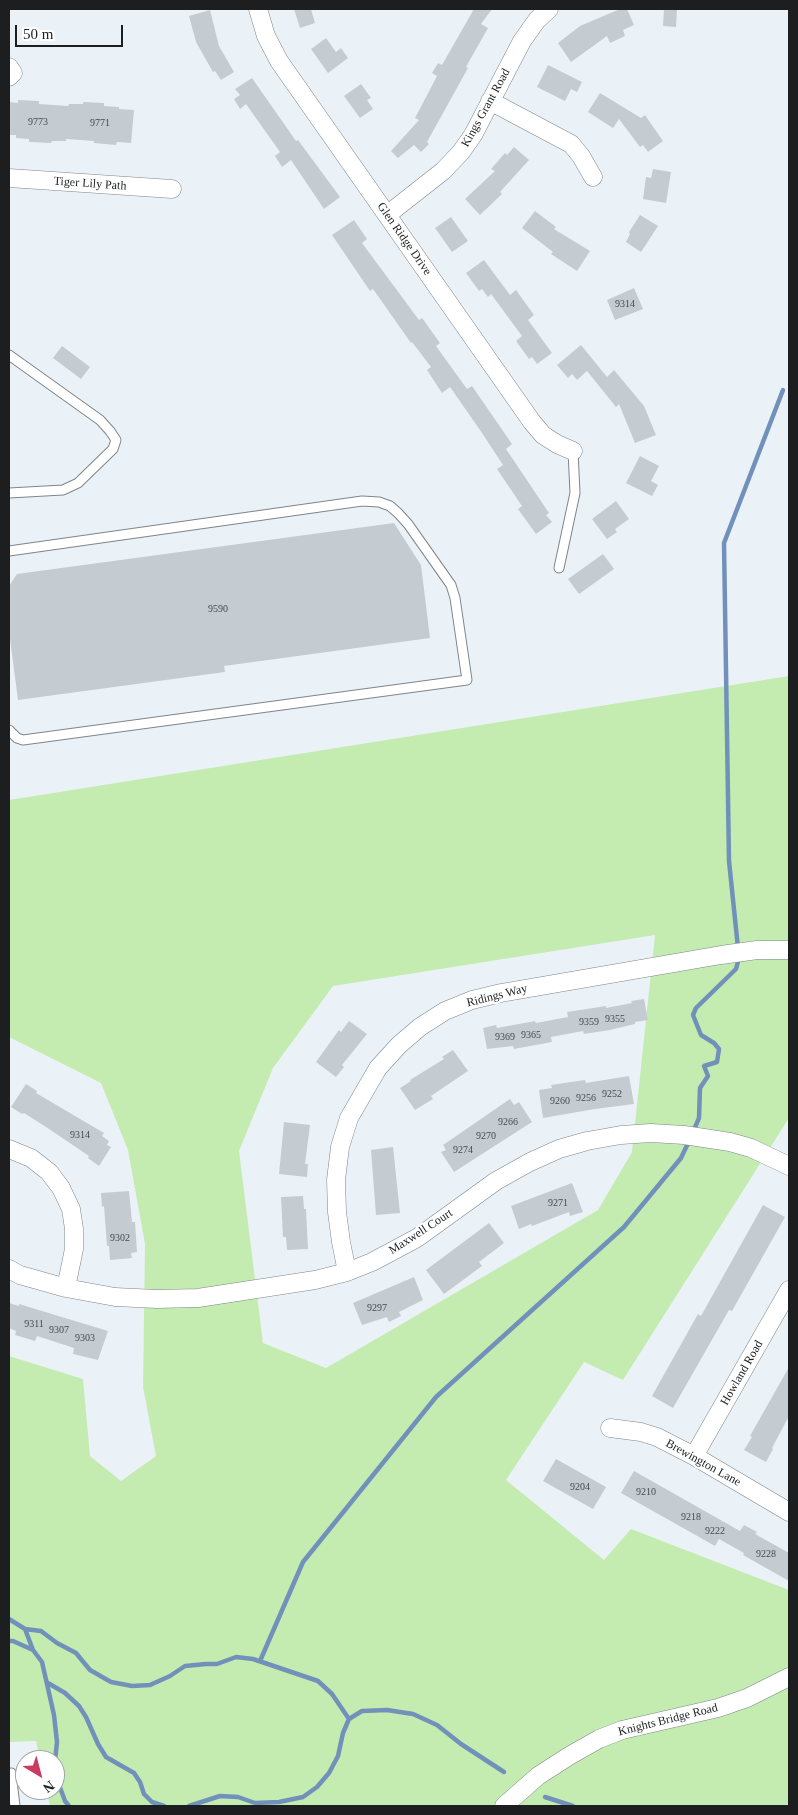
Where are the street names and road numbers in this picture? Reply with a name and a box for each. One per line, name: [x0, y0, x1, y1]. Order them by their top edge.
street label: Kings Grant Road: [459, 66, 513, 150]
street label: Tiger Lily Path: [53, 174, 127, 194]
street label: Glen Ridge Drive: [374, 200, 434, 278]
street label: Ridings Way: [465, 982, 529, 1010]
street label: Maxwell Court: [386, 1206, 456, 1258]
street label: Howland Road: [718, 1338, 766, 1408]
street label: Brewington Lane: [663, 1436, 743, 1490]
street label: Knights Bridge Road: [617, 1701, 719, 1739]

